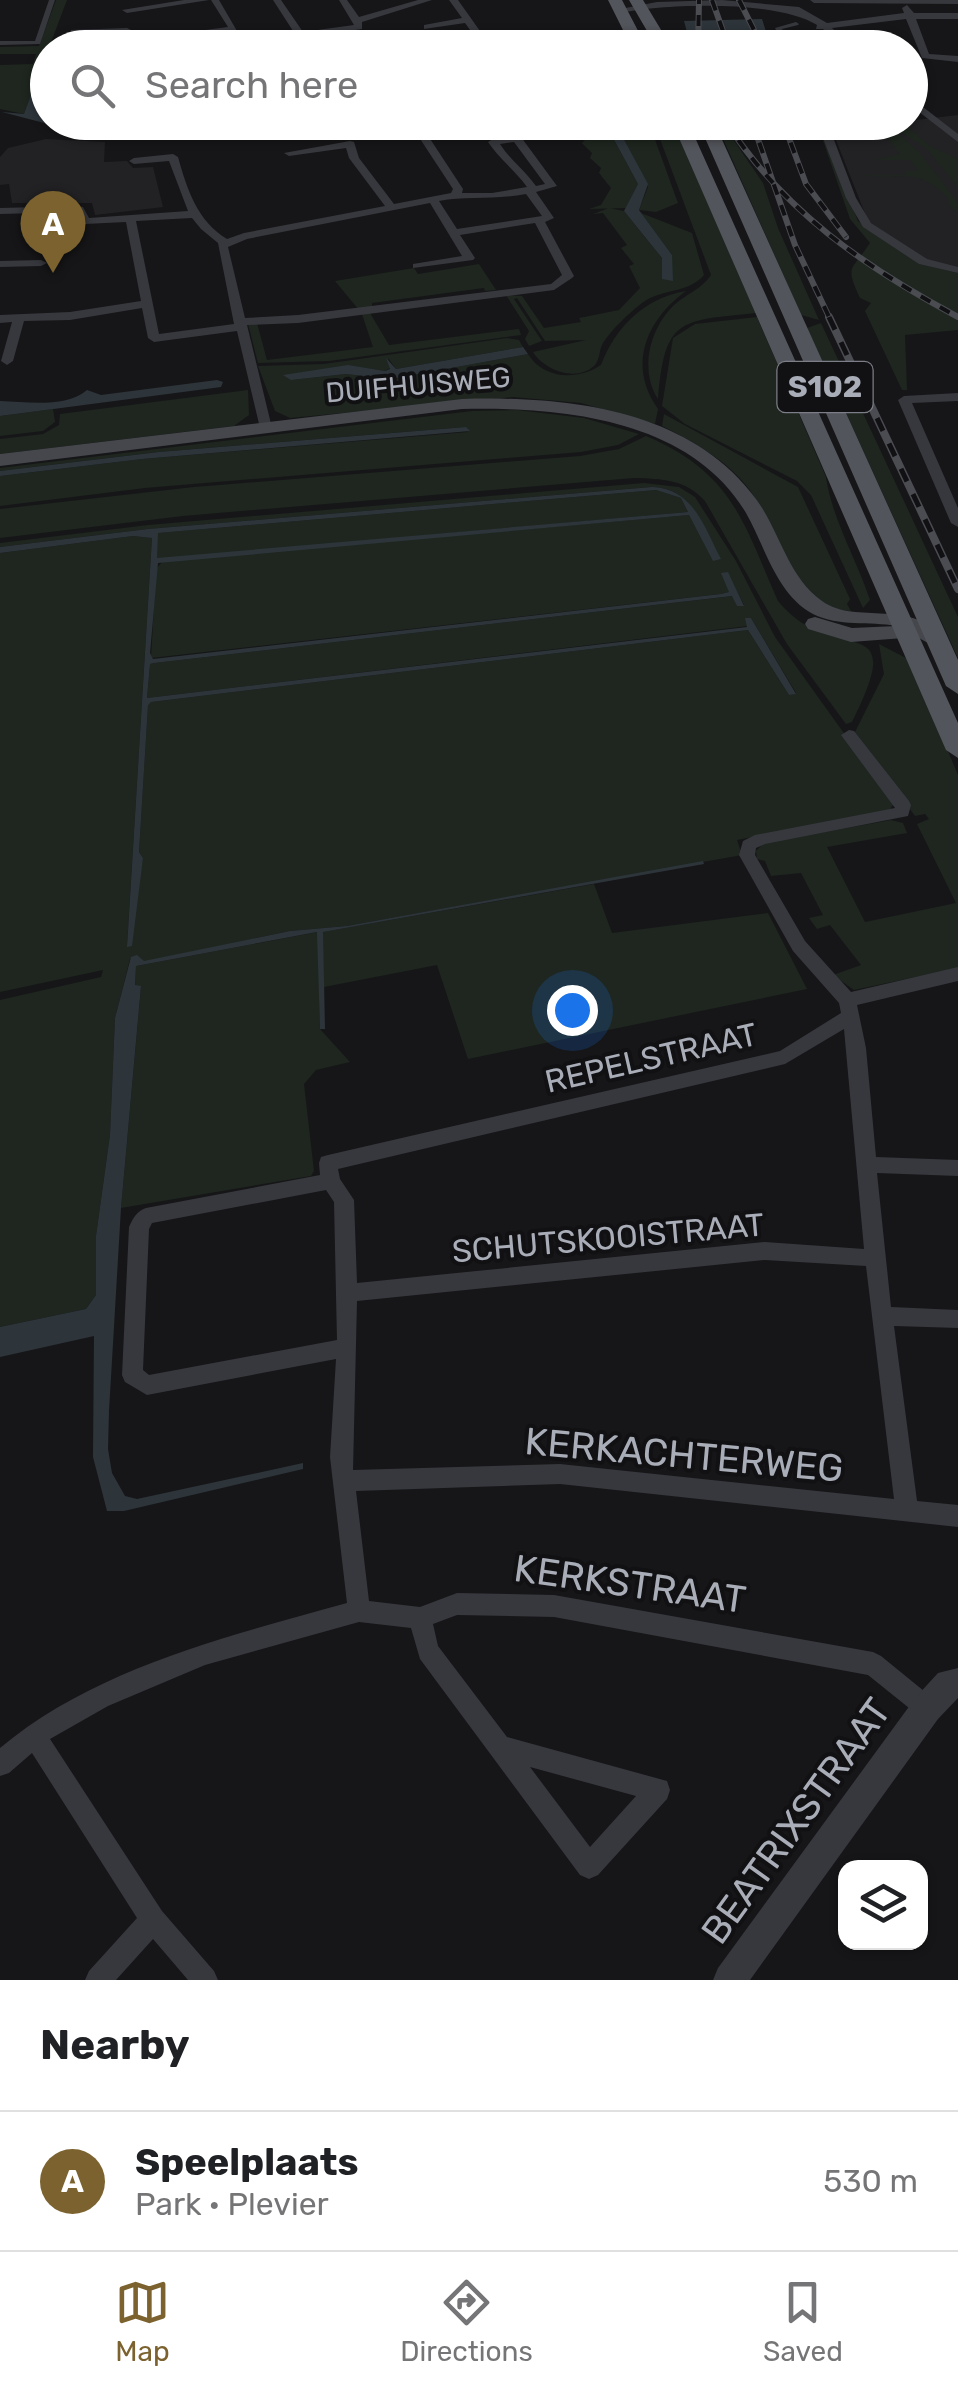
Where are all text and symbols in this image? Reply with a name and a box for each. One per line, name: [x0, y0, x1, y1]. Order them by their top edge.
search box: [30, 30, 928, 140]
icon: search: [65, 58, 120, 113]
text: Search here: [145, 62, 358, 108]
pin: A: [20, 190, 86, 273]
street label: DUIFHUISWEG: [324, 360, 512, 410]
road number: S102: [778, 362, 872, 412]
your location: [547, 985, 598, 1036]
street label: REPELSTRAAT: [541, 1015, 761, 1101]
street label: SCHUTSKOOISTRAAT: [450, 1205, 766, 1271]
street label: KERKACHTERWEG: [523, 1418, 845, 1492]
street label: KERKSTRAAT: [511, 1545, 749, 1623]
street label: BEATRIXSTRAAT: [691, 1689, 901, 1953]
map controls: [838, 1860, 928, 1950]
button: layers: [838, 1860, 928, 1950]
text: Nearby: [40, 2020, 190, 2070]
text: Speelplaats: [135, 2139, 358, 2185]
text: A: [61, 2162, 84, 2200]
text: 530 m: [823, 2162, 918, 2200]
text: Park · Plevier: [135, 2185, 329, 2223]
tab: Map: [115, 2275, 170, 2368]
tab: Directions: [400, 2275, 533, 2368]
tab: Saved: [763, 2275, 843, 2368]

